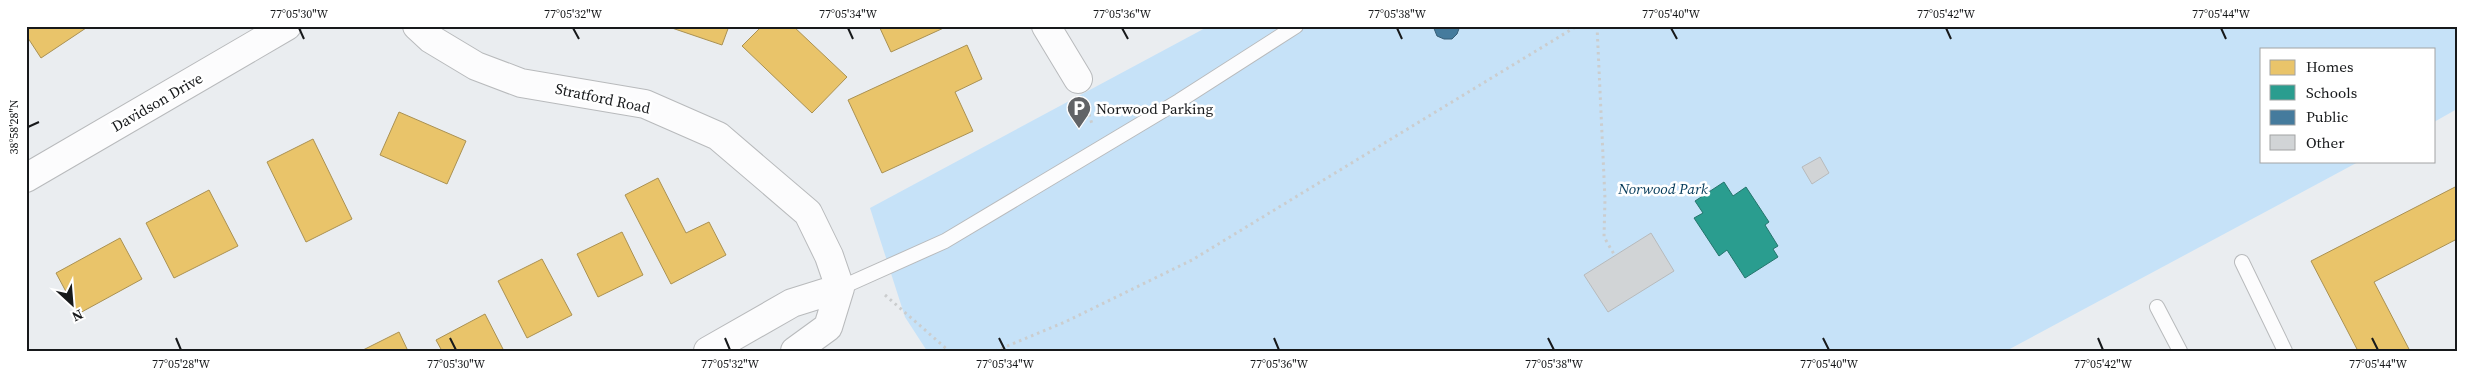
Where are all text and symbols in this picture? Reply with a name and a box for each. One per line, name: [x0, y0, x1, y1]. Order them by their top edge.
text: 77°05'30"W: [270, 6, 328, 22]
text: 77°05'32"W: [544, 6, 602, 22]
text: 77°05'34"W: [819, 6, 877, 22]
text: 77°05'36"W: [1093, 6, 1151, 22]
text: 77°05'38"W: [1368, 6, 1426, 22]
text: 77°05'40"W: [1642, 6, 1700, 22]
text: 77°05'42"W: [1917, 6, 1975, 22]
text: 77°05'44"W: [2192, 6, 2250, 22]
legend: [2260, 48, 2436, 162]
text: Homes: [2306, 56, 2353, 77]
street label: Davidson Drive: [108, 67, 207, 137]
street label: Stratford Road: [554, 78, 653, 118]
text: Schools: [2306, 82, 2357, 103]
parking icon: Norwood Parking: [1066, 95, 1092, 129]
place label: Norwood Parking: [1096, 98, 1214, 119]
text: 38°58'28"N: [6, 99, 22, 155]
text: Public: [2306, 106, 2348, 127]
text: Other: [2306, 132, 2345, 153]
park label: Norwood Park: [1617, 178, 1709, 199]
north arrow: [48, 280, 98, 330]
text: N: [69, 304, 87, 327]
text: 77°05'28"W: [152, 356, 210, 372]
text: 77°05'30"W: [427, 356, 485, 372]
text: 77°05'32"W: [701, 356, 759, 372]
text: 77°05'34"W: [976, 356, 1034, 372]
text: 77°05'36"W: [1250, 356, 1308, 372]
text: 77°05'38"W: [1525, 356, 1583, 372]
text: 77°05'40"W: [1800, 356, 1858, 372]
text: 77°05'42"W: [2074, 356, 2132, 372]
text: 77°05'44"W: [2349, 356, 2407, 372]

